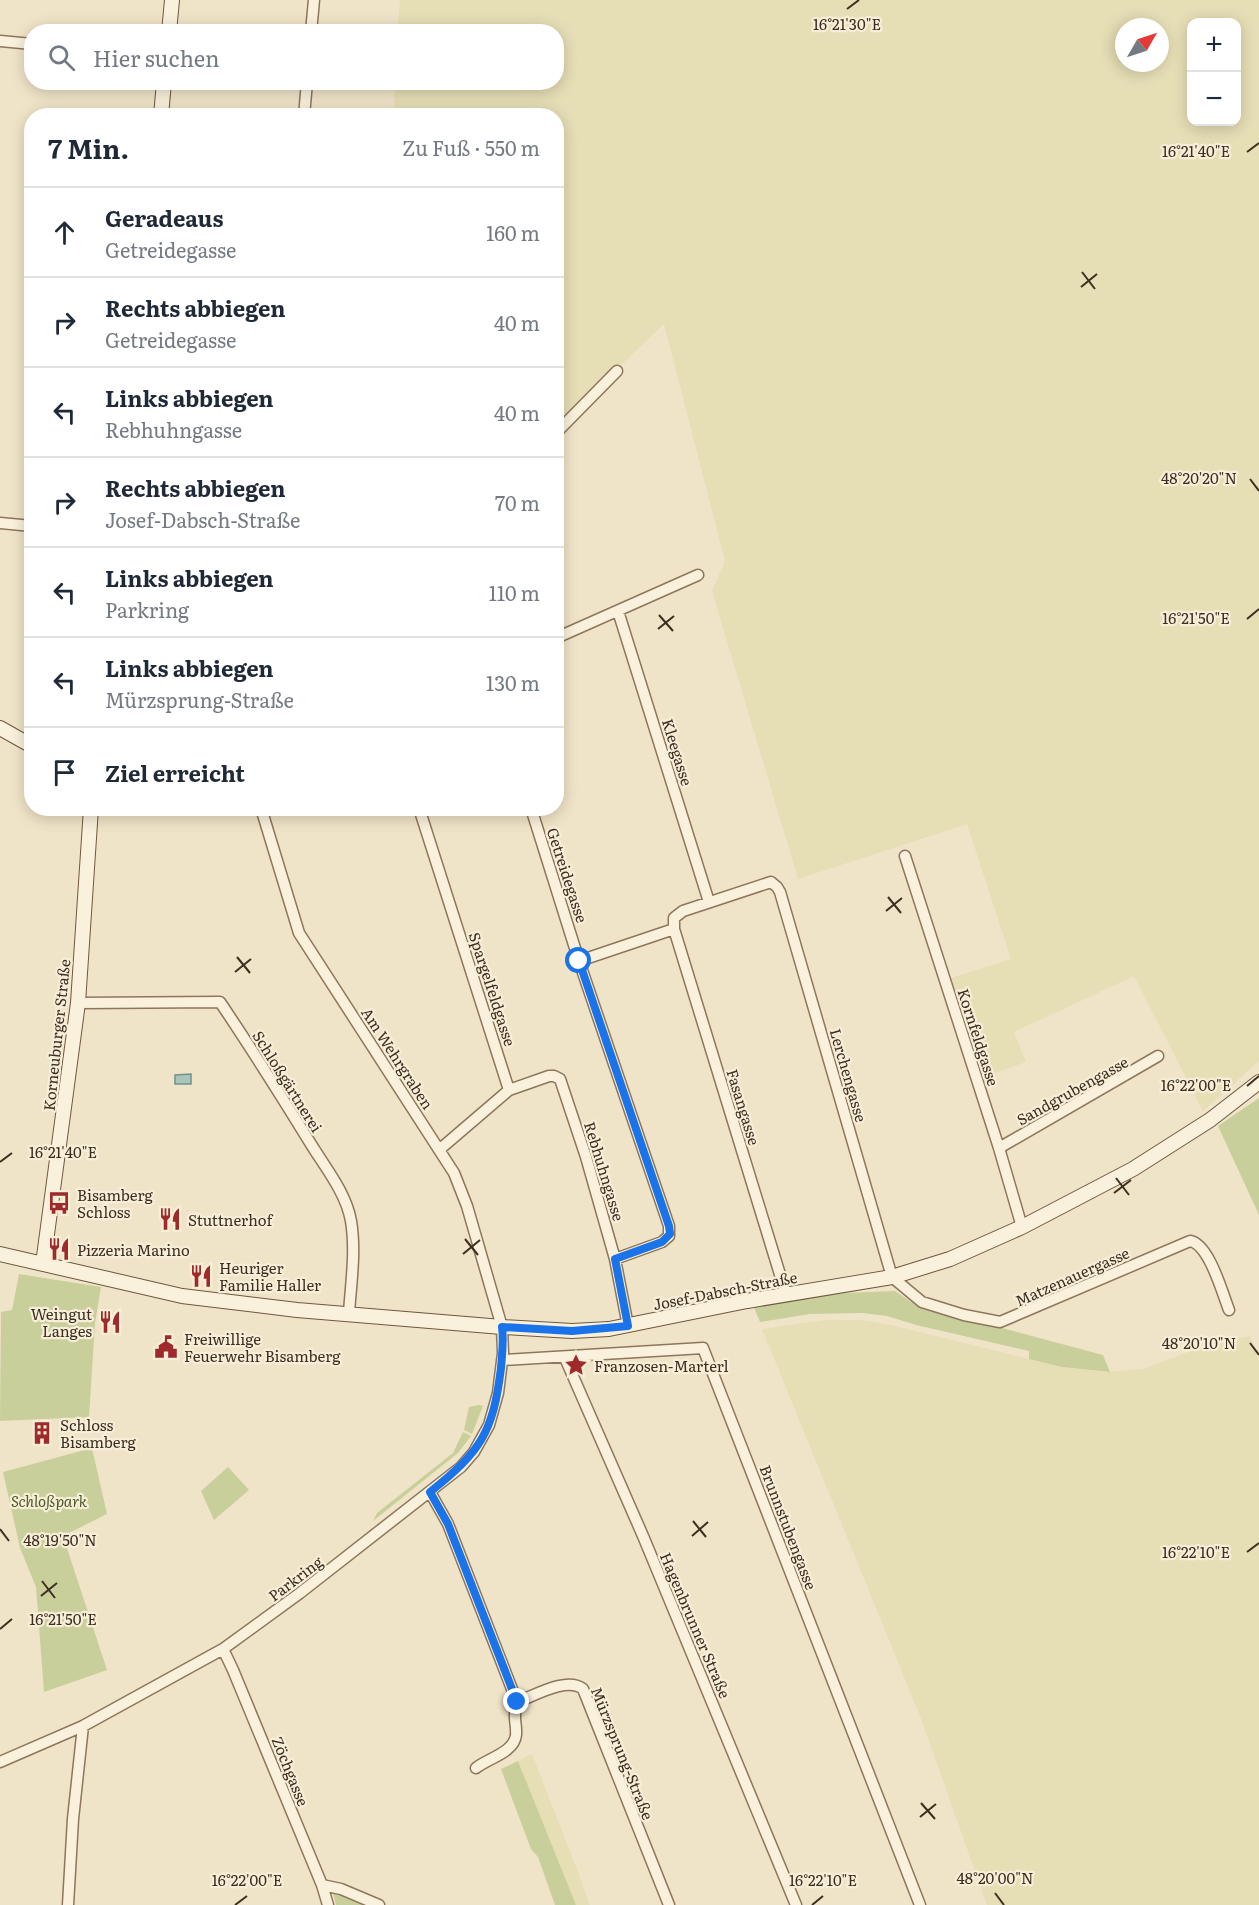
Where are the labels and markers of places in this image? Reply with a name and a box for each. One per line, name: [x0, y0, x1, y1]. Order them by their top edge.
place label: Bisamberg Schloss: [77, 1183, 154, 1223]
bus stop icon: Bisamberg Schloss: [46, 1190, 72, 1216]
restaurant icon: Stuttnerhof: [157, 1206, 183, 1232]
place label: Stuttnerhof: [188, 1208, 274, 1231]
restaurant icon: Pizzeria Marino: [46, 1236, 72, 1262]
place label: Pizzeria Marino: [77, 1238, 190, 1261]
place label: Heuriger Familie Haller: [219, 1256, 321, 1296]
restaurant icon: Heuriger Familie Haller: [188, 1263, 214, 1289]
place label: Weingut Langes: [31, 1302, 92, 1342]
restaurant icon: Weingut Langes: [97, 1309, 123, 1335]
place label: Freiwillige Feuerwehr Bisamberg: [184, 1327, 341, 1367]
public building icon: Freiwillige Feuerwehr Bisamberg: [153, 1334, 179, 1360]
place icon: Franzosen-Marterl: [563, 1352, 589, 1378]
place label: Franzosen-Marterl: [594, 1354, 729, 1377]
place label: Schloss Bisamberg: [60, 1413, 137, 1453]
building icon: Schloss Bisamberg: [29, 1420, 55, 1446]

